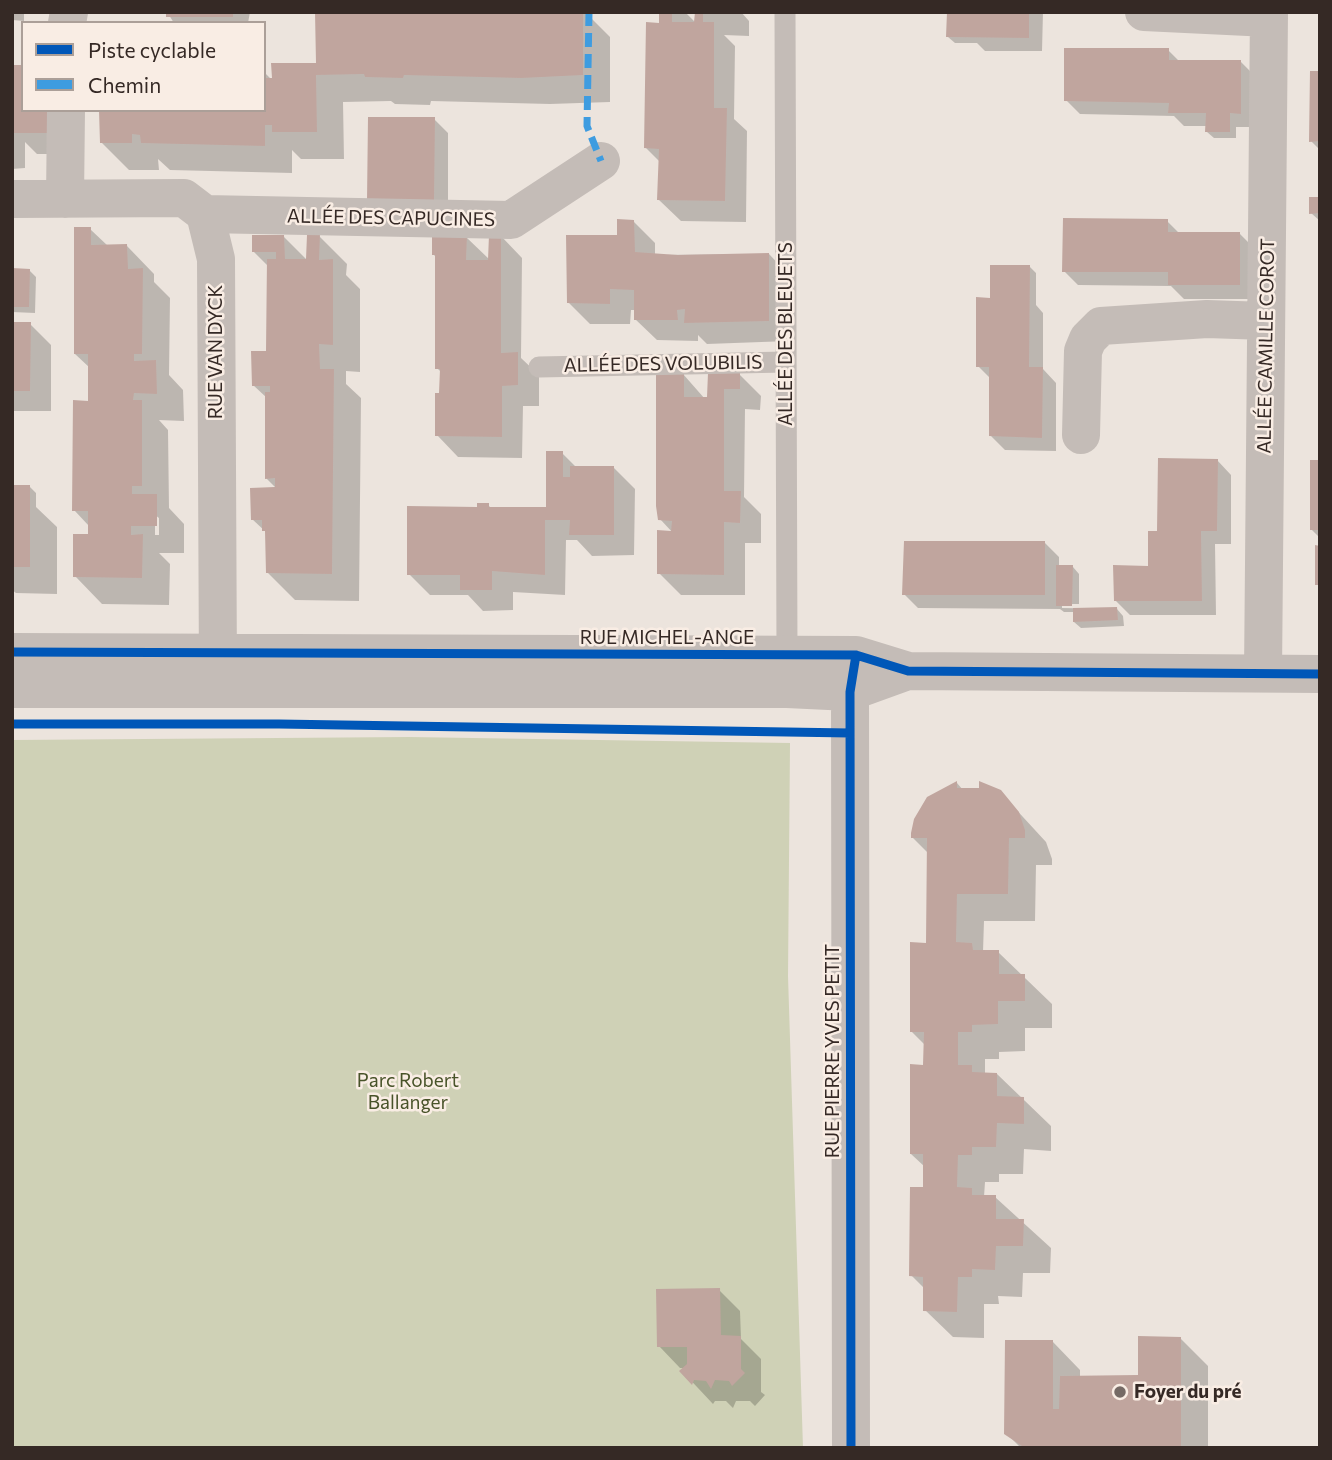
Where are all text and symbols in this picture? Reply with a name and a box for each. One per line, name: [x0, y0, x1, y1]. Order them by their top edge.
legend: [21, 21, 266, 112]
text: Piste cyclable: [88, 37, 216, 62]
text: Chemin: [88, 72, 161, 97]
street label: ALLÉE DES CAPUCINES: [287, 205, 495, 231]
street label: ALLÉE CAMILLE COROT: [1253, 238, 1279, 454]
street label: ALLÉE DES BLEUETS: [775, 242, 797, 426]
street label: RUE VAN DYCK: [205, 285, 227, 419]
street label: ALLÉE DES VOLUBILIS: [563, 351, 763, 377]
street label: RUE MICHEL-ANGE: [580, 627, 754, 649]
street label: RUE PIERRE YVES PETIT: [822, 944, 844, 1158]
park label: Parc Robert Ballanger: [357, 1070, 459, 1114]
place label: Foyer du pré: [1134, 1381, 1242, 1403]
marker: Foyer du pré: [1112, 1384, 1128, 1400]

